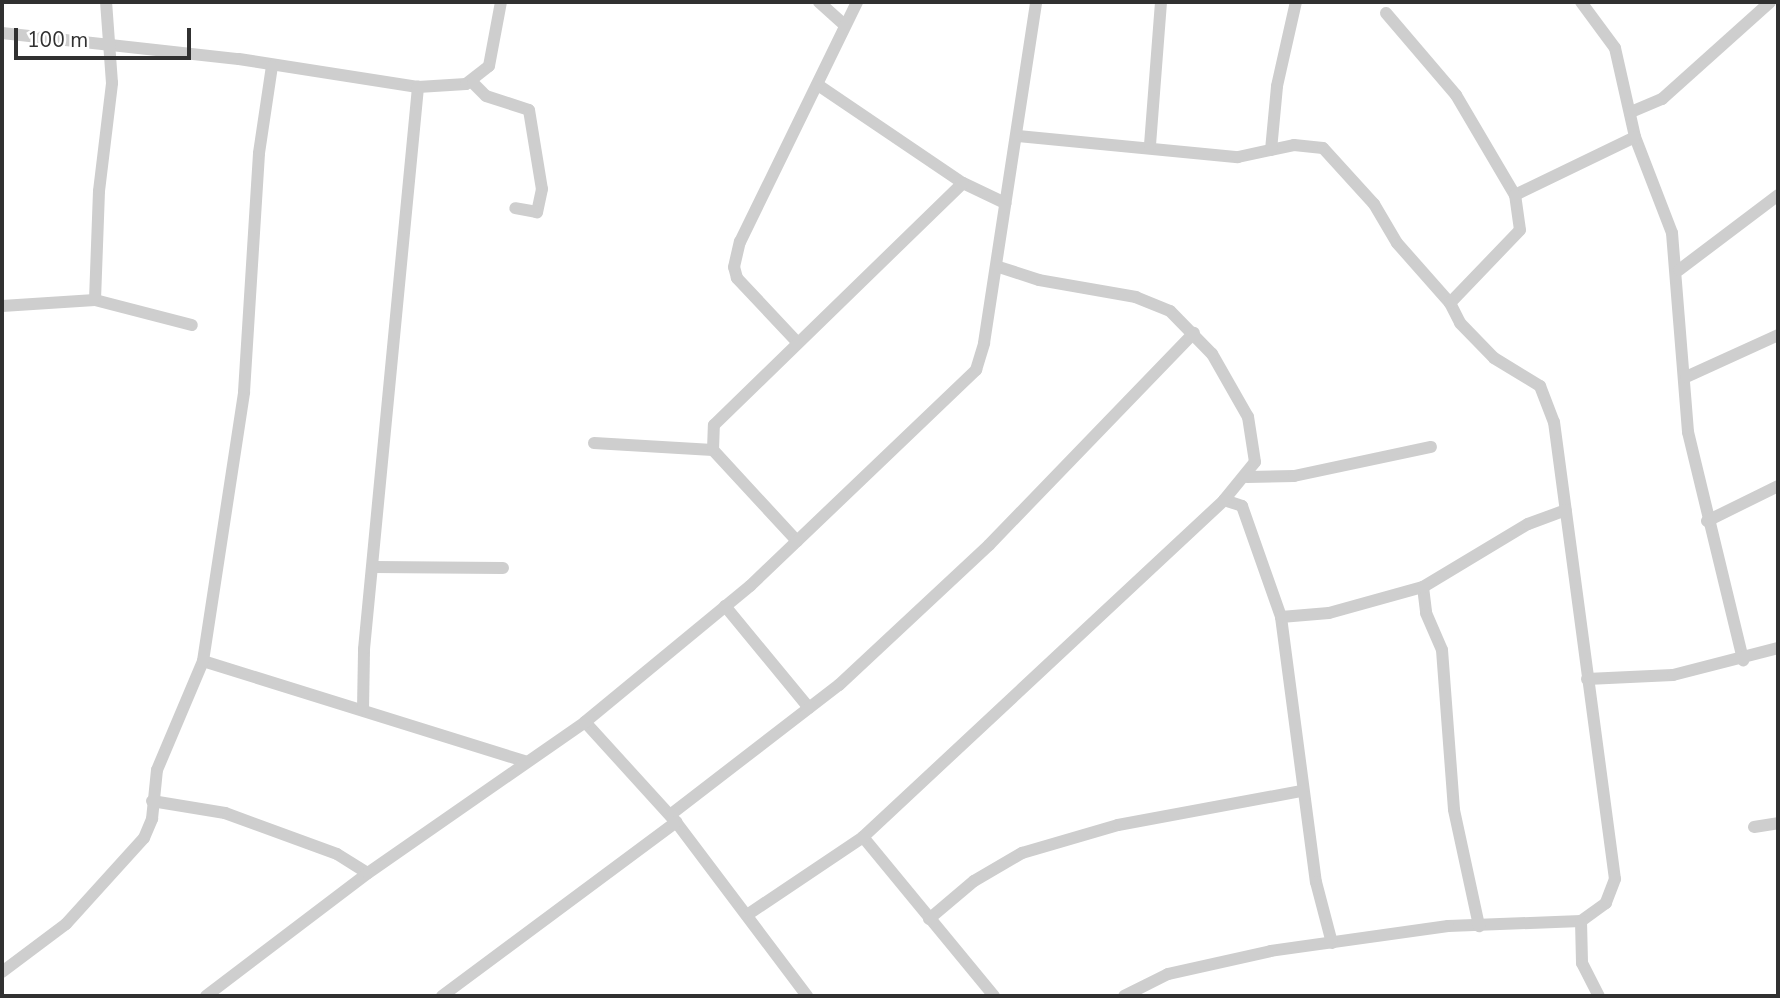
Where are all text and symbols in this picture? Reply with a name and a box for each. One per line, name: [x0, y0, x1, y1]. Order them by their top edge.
scale bar: [18, 14, 194, 58]
text: 100 m: [27, 26, 88, 54]

